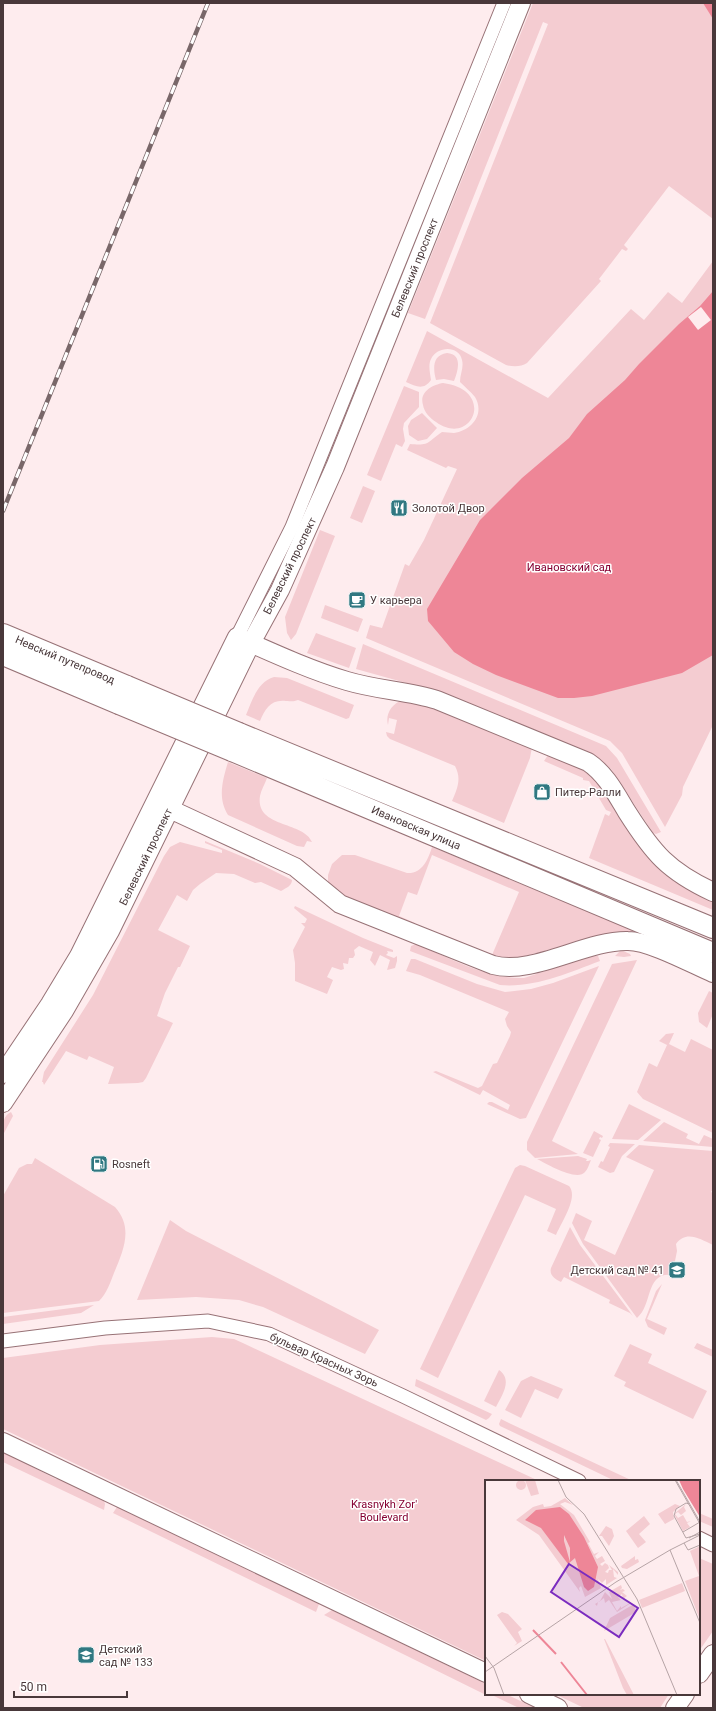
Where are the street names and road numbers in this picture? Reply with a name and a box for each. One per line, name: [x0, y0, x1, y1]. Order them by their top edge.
street label: Белевский проспект: [389, 216, 441, 320]
street label: Белевский проспект: [261, 515, 319, 617]
street label: Невский путепровод: [13, 633, 117, 687]
street label: Ивановская улица: [369, 803, 463, 853]
street label: Белевский проспект: [117, 806, 175, 908]
street label: бульвар Красных Зорь: [268, 1330, 380, 1390]

